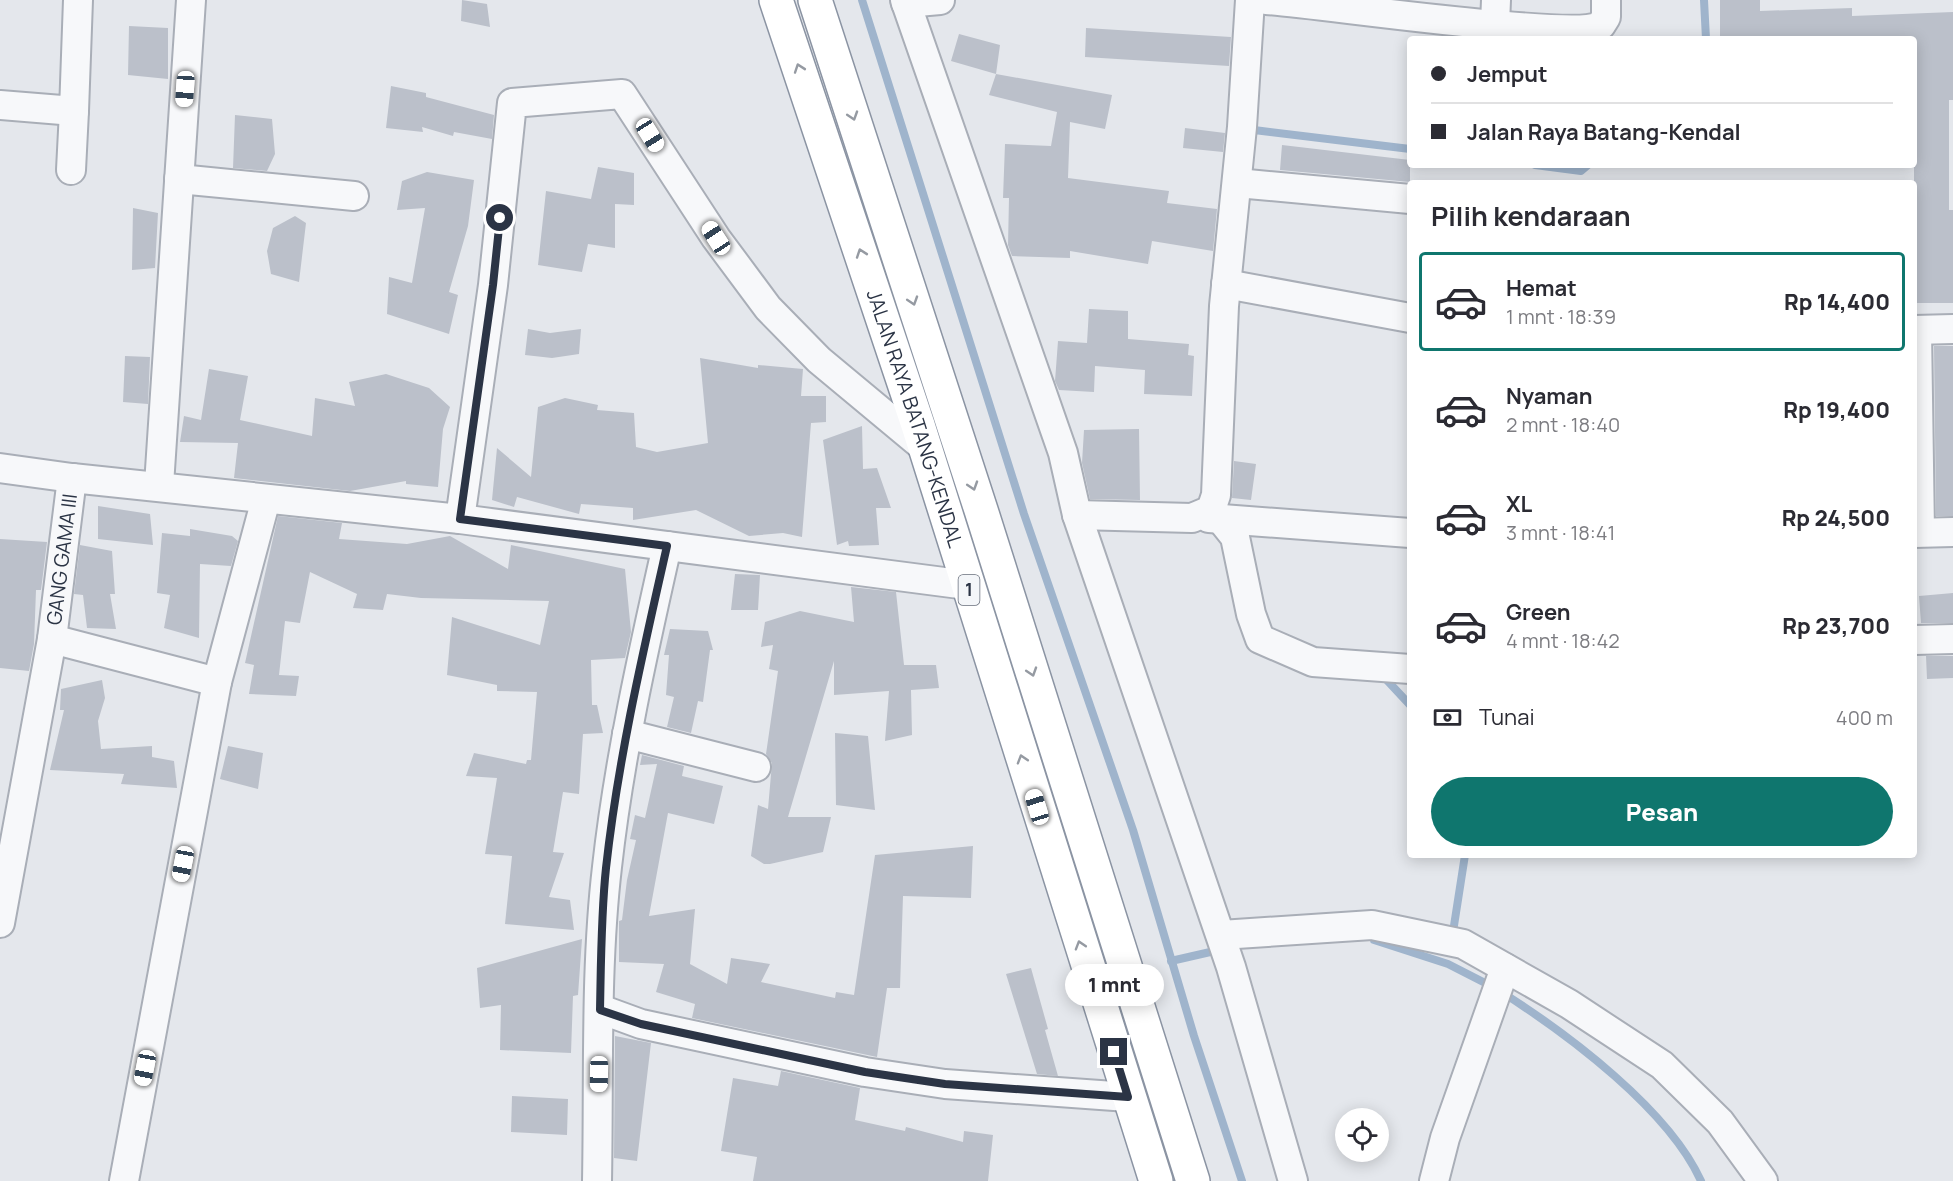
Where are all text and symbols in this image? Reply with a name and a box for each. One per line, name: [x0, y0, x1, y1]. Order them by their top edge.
text: Jemput: [1467, 59, 1548, 89]
one-way arrow: [794, 64, 806, 74]
car: [175, 70, 195, 108]
one-way arrow: [845, 110, 858, 121]
car: [633, 115, 667, 155]
text: Jalan Raya Batang-Kendal: [1467, 117, 1741, 147]
text: Pilih kendaraan: [1431, 197, 1631, 234]
route start: [486, 204, 513, 231]
car: [699, 218, 733, 258]
one-way arrow: [856, 248, 868, 259]
text: Hemat: [1506, 273, 1577, 303]
icon: car: [1434, 275, 1488, 329]
street label: JALAN RAYA BATANG-KENDAL: [861, 286, 970, 551]
text: Rp 14,400: [1784, 287, 1890, 317]
one-way arrow: [906, 295, 918, 306]
text: 1 mnt · 18:39: [1506, 303, 1616, 330]
text: Nyaman: [1506, 381, 1593, 411]
icon: car: [1434, 383, 1488, 437]
text: Rp 19,400: [1783, 395, 1890, 425]
text: 2 mnt · 18:40: [1506, 411, 1620, 438]
one-way arrow: [966, 480, 978, 491]
text: XL: [1506, 489, 1532, 519]
icon: car: [1434, 491, 1488, 545]
street label: GANG GAMA III: [40, 492, 83, 626]
text: Rp 24,500: [1782, 503, 1890, 533]
text: 3 mnt · 18:41: [1506, 519, 1615, 546]
road number: 1: [958, 575, 980, 605]
text: Green: [1506, 597, 1571, 627]
icon: car: [1434, 599, 1488, 653]
text: Rp 23,700: [1782, 611, 1890, 641]
text: 4 mnt · 18:42: [1506, 627, 1620, 654]
one-way arrow: [1025, 666, 1037, 677]
icon: cash: [1431, 701, 1464, 734]
text: Tunai: [1479, 702, 1535, 732]
text: 400 m: [1836, 704, 1893, 731]
one-way arrow: [1017, 754, 1029, 765]
button: Pesan: [1431, 777, 1893, 846]
car: [1023, 787, 1051, 827]
car: [171, 845, 195, 883]
one-way arrow: [1075, 940, 1088, 951]
callout: 1 mnt: [1064, 965, 1164, 1007]
text: 1 mnt: [1088, 971, 1141, 998]
route end: [1100, 1038, 1127, 1065]
car: [133, 1049, 157, 1087]
car: [590, 1056, 608, 1092]
map controls: [1335, 1108, 1389, 1162]
button: locate: [1335, 1108, 1389, 1162]

